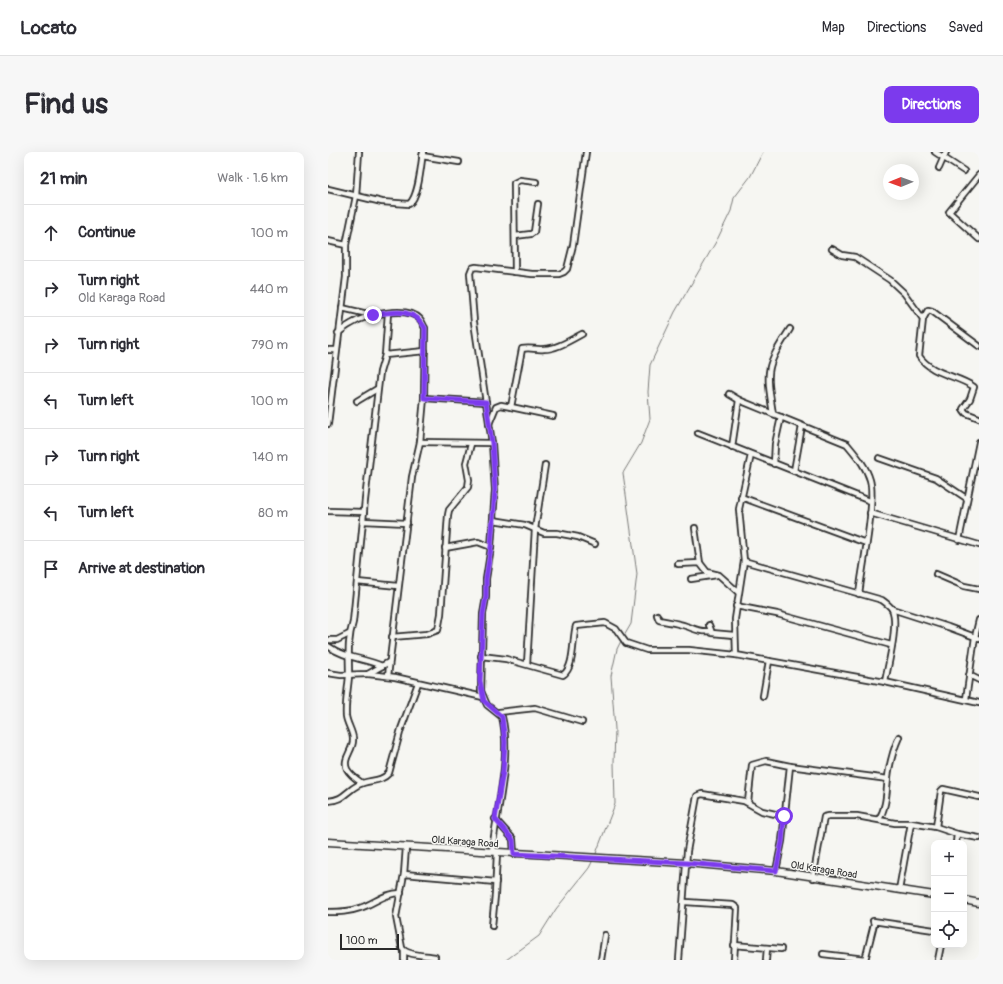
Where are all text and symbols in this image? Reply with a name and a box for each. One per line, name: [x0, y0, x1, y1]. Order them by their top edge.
text: Locato: [20, 16, 77, 40]
text: Map: [822, 19, 845, 36]
text: Directions: [867, 19, 926, 36]
text: Saved: [948, 19, 983, 36]
button: Directions: [884, 86, 979, 123]
text: Find us: [24, 87, 108, 122]
north arrow: [883, 164, 919, 200]
text: 21 min: [40, 168, 87, 189]
text: Walk · 1.6 km: [217, 170, 288, 186]
icon: ahead: [40, 222, 62, 244]
text: Continue: [78, 223, 136, 242]
text: 100 m: [251, 225, 288, 241]
text: Turn right: [78, 271, 139, 290]
icon: right: [40, 278, 62, 300]
text: 440 m: [250, 281, 288, 297]
text: Old Karaga Road: [78, 290, 165, 306]
route end: [364, 306, 382, 324]
icon: right: [40, 334, 62, 356]
text: Turn right: [78, 335, 139, 354]
text: 790 m: [251, 337, 288, 353]
icon: left: [40, 390, 62, 412]
text: Turn left: [78, 391, 134, 410]
text: 100 m: [251, 393, 288, 409]
icon: right: [40, 446, 62, 468]
text: Turn right: [78, 447, 139, 466]
text: 140 m: [252, 449, 288, 465]
icon: left: [40, 502, 62, 524]
text: Turn left: [78, 503, 134, 522]
text: 80 m: [258, 505, 288, 521]
icon: arrive: [40, 558, 62, 580]
text: Arrive at destination: [78, 559, 205, 578]
route start: [775, 807, 793, 825]
street label: Old Karaga Road: [431, 834, 499, 850]
map controls: [931, 840, 967, 948]
button: +: [931, 840, 967, 876]
street label: Old Karaga Road: [790, 859, 858, 881]
button: −: [931, 876, 967, 912]
button: locate: [931, 912, 967, 948]
scale bar: [340, 932, 399, 951]
text: 100 m: [346, 934, 377, 947]

